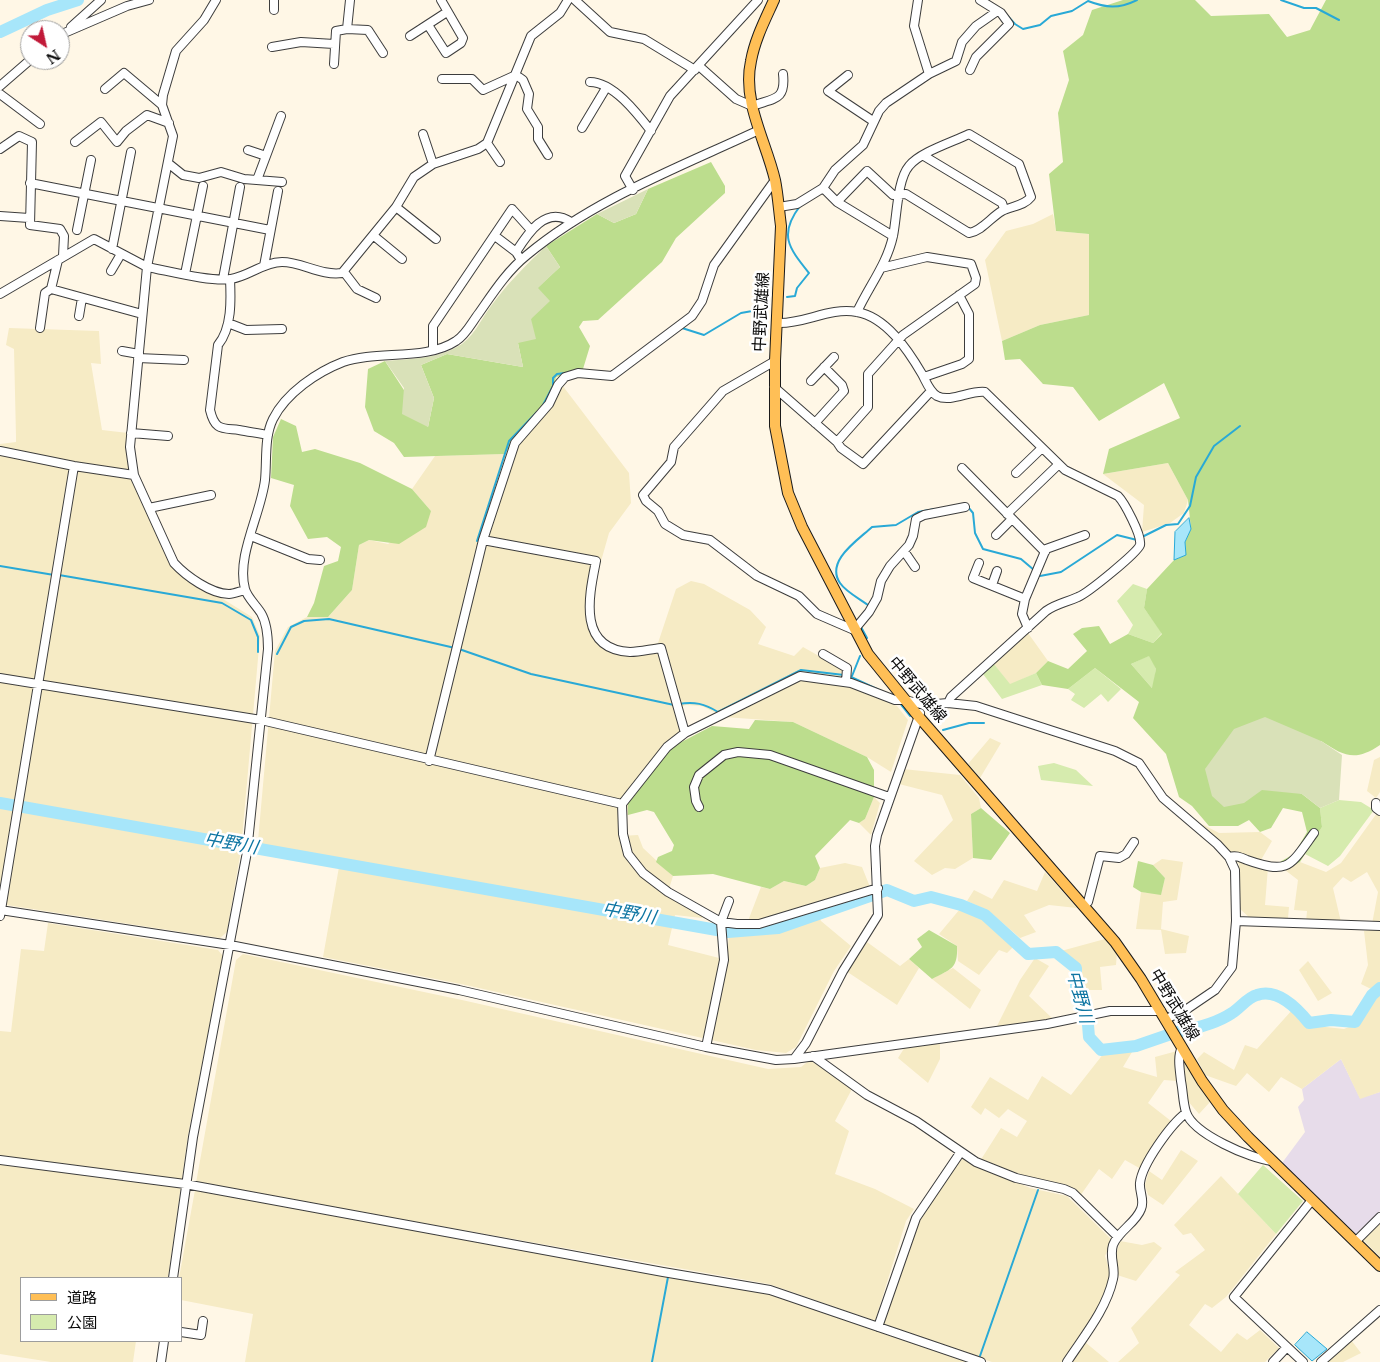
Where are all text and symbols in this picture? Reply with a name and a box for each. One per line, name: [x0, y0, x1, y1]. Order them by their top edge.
north arrow: [20, 20, 70, 70]
text: N: [42, 45, 64, 68]
street label: 中野武雄線: [750, 272, 774, 352]
street label: 中野武雄線: [884, 653, 950, 727]
water label: 中野川: [203, 829, 259, 859]
water label: 中野川: [601, 899, 657, 929]
street label: 中野武雄線: [1145, 966, 1203, 1044]
water label: 中野川: [1062, 968, 1096, 1026]
legend: [20, 1277, 182, 1342]
text: 道路: [67, 1288, 97, 1307]
text: 公園: [67, 1313, 97, 1332]

